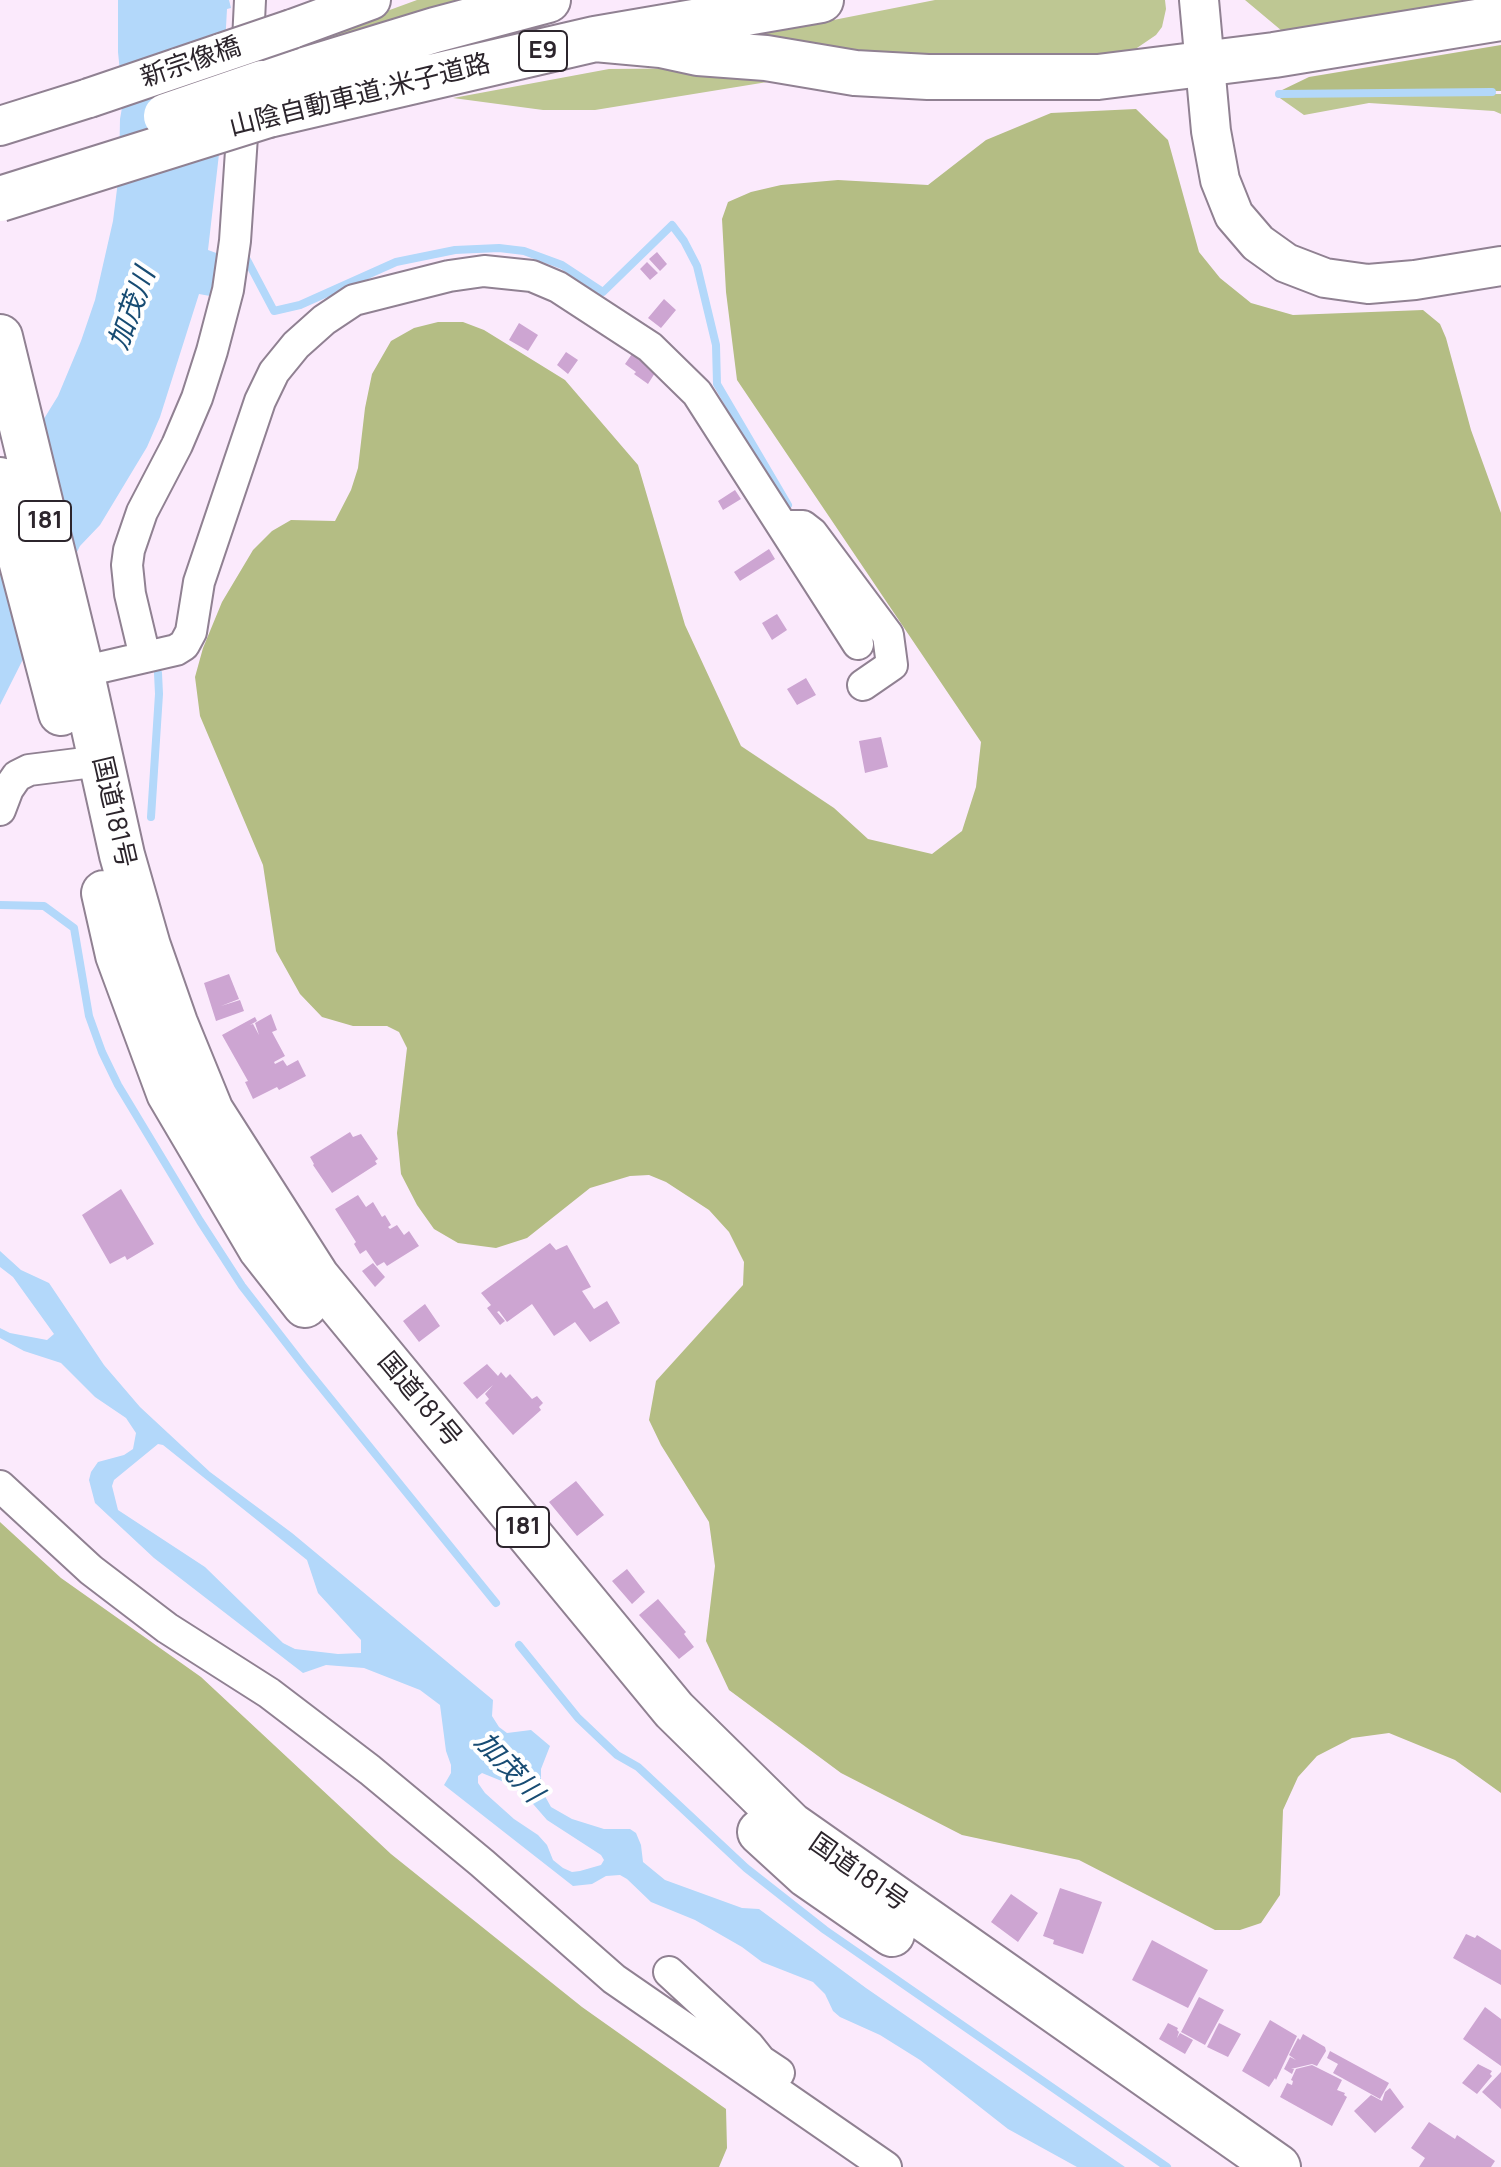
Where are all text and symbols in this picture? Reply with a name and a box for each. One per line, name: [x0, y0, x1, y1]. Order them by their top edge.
street label: 新宗像橋: [137, 31, 245, 95]
road number: E9: [519, 31, 567, 71]
street label: 山陰自動車道;米子道路: [226, 48, 494, 144]
water label: 加茂川: [103, 264, 163, 354]
road number: 181: [19, 501, 71, 541]
street label: 国道181号: [85, 753, 141, 871]
street label: 国道181号: [371, 1347, 467, 1453]
road number: 181: [497, 1507, 549, 1547]
water label: 加茂川: [467, 1726, 549, 1810]
street label: 国道181号: [803, 1828, 913, 1918]

